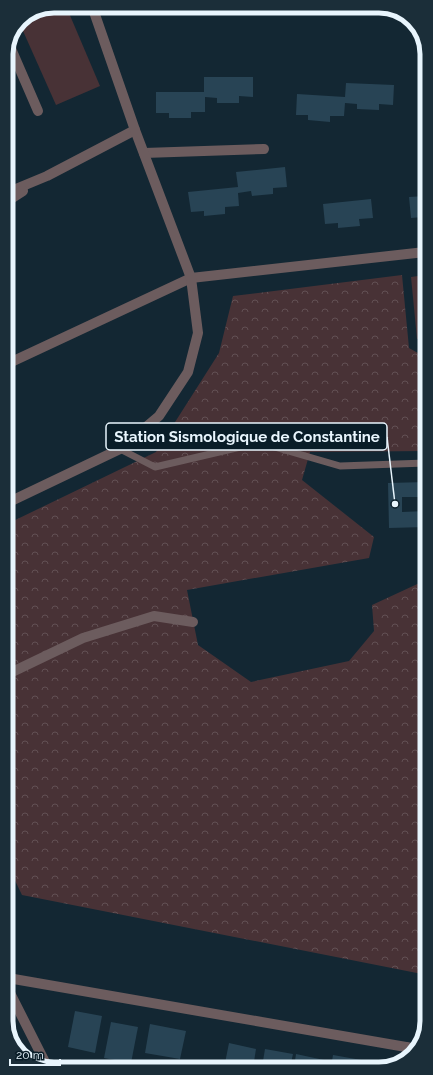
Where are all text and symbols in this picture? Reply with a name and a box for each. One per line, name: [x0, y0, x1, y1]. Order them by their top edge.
callout: Station Sismologique de Constantine: [106, 423, 387, 450]
text: Station Sismologique de Constantine: [114, 428, 380, 446]
scale bar: [10, 1041, 60, 1067]
text: 20 m: [16, 1048, 44, 1062]

